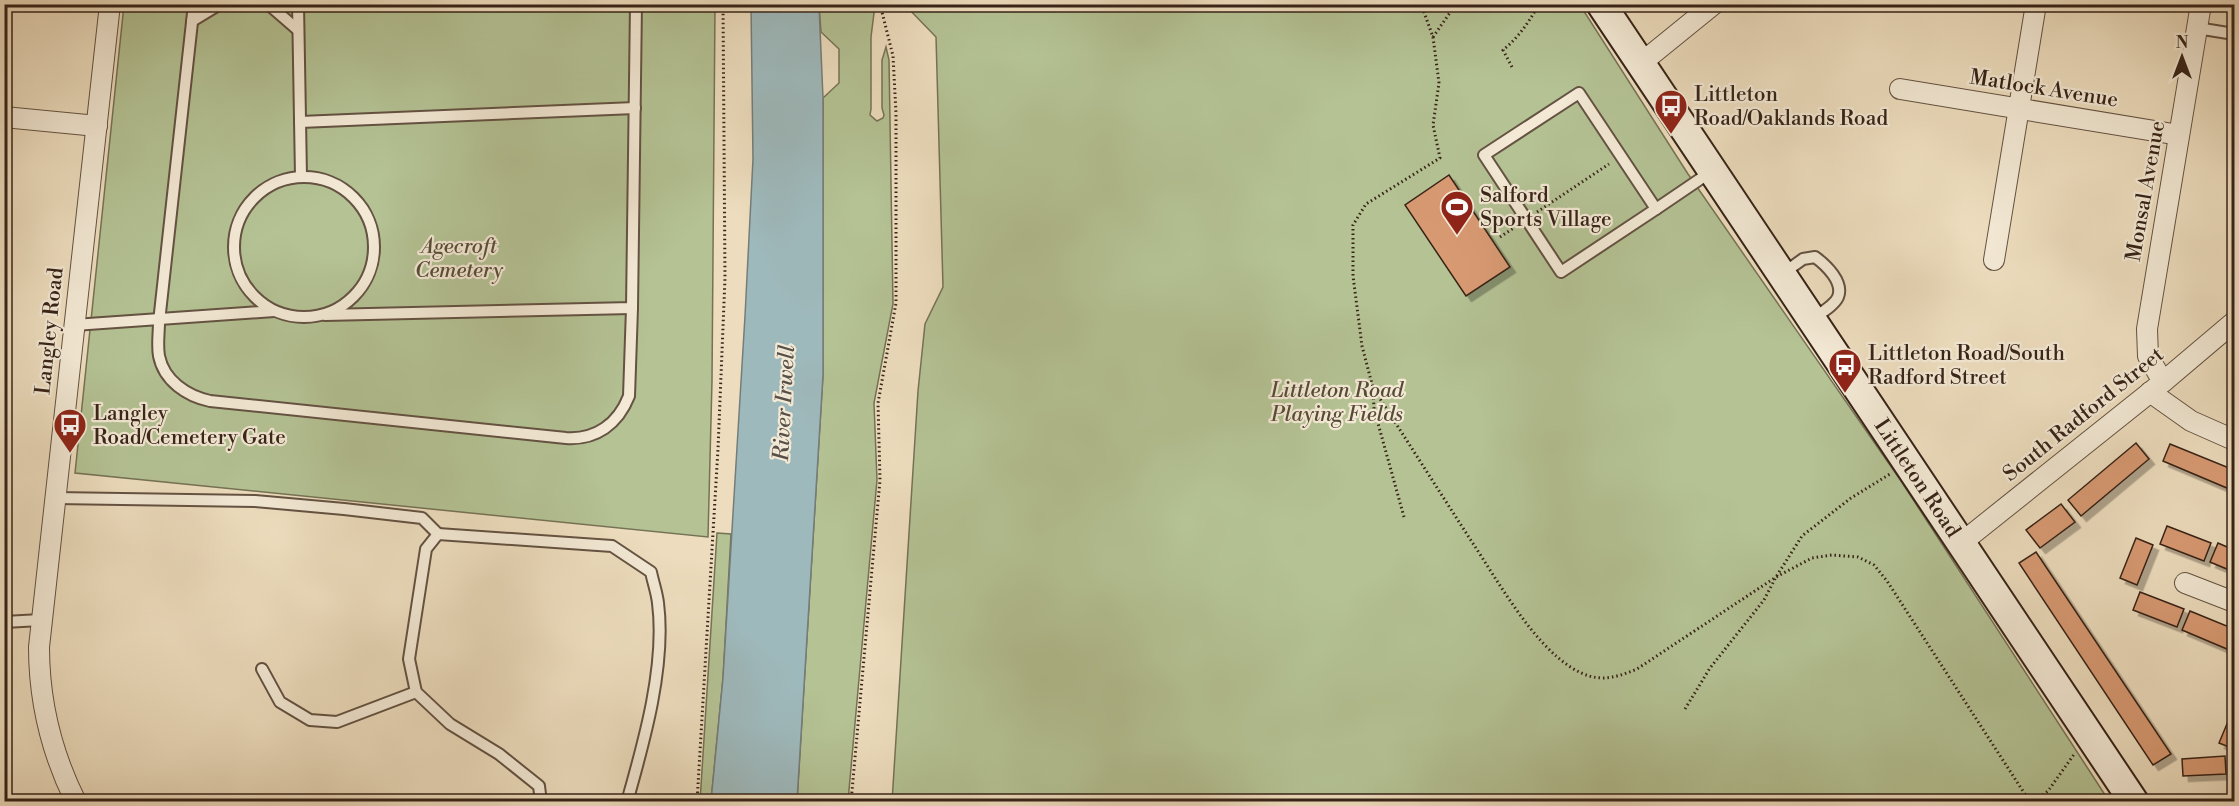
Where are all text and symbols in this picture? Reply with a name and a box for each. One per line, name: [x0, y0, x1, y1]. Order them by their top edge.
north arrow: [2152, 27, 2212, 87]
text: N: [2176, 33, 2189, 53]
street label: Matlock Avenue: [1968, 64, 2120, 114]
place label: Littleton Road/Oaklands Road: [1694, 82, 1888, 132]
bus stop icon: Littleton Road/Oaklands Road: [1653, 88, 1689, 135]
street label: Monsal Avenue: [2121, 119, 2171, 264]
place label: Salford Sports Village: [1480, 183, 1612, 233]
sports icon: Salford Sports Village: [1439, 189, 1475, 236]
park label: Agecroft Cemetery: [415, 234, 504, 284]
street label: Langley Road: [30, 266, 70, 396]
place label: Littleton Road/South Radford Street: [1868, 341, 2066, 391]
street label: South Radford Street: [1998, 342, 2170, 488]
water label: River Irwell: [768, 344, 801, 463]
bus stop icon: Littleton Road/South Radford Street: [1827, 347, 1863, 394]
park label: Littleton Road Playing Fields: [1270, 378, 1405, 428]
place label: Langley Road/Cemetery Gate: [93, 401, 286, 451]
bus stop icon: Langley Road/Cemetery Gate: [52, 407, 88, 454]
street label: Littleton Road: [1868, 414, 1966, 543]

